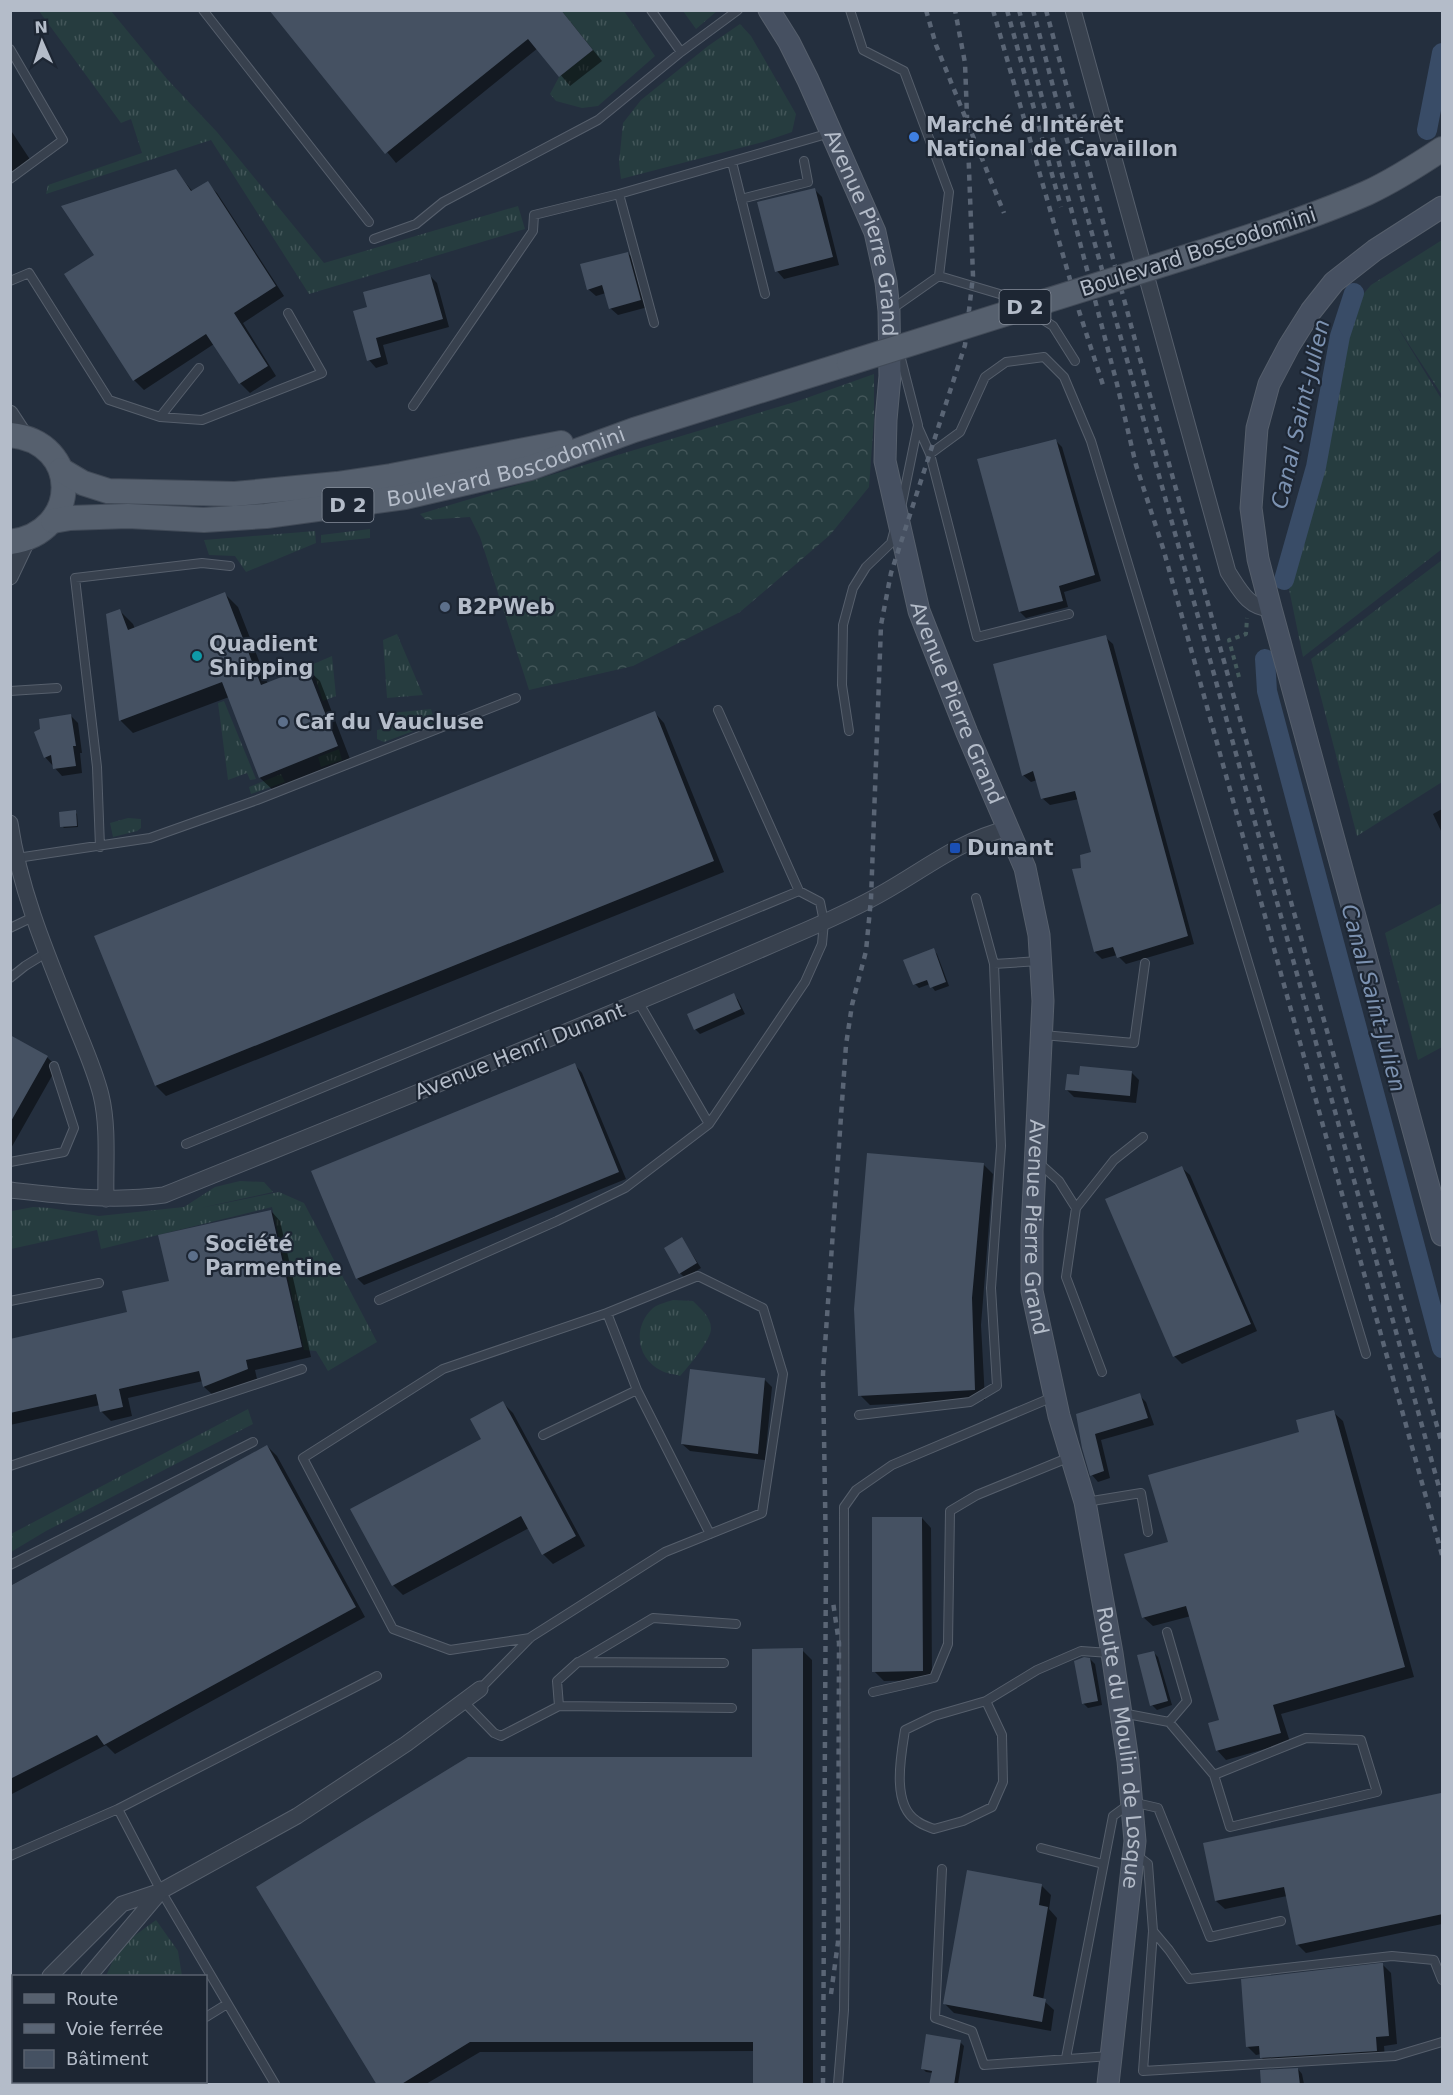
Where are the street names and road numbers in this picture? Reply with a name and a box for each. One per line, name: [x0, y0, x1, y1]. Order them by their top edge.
street label: Avenue Pierre Grand: [819, 126, 901, 337]
street label: Boulevard Boscodomini: [1077, 202, 1319, 302]
road number: D 2: [1000, 290, 1050, 324]
street label: Boulevard Boscodomini: [385, 422, 629, 511]
road number: D 2: [322, 488, 374, 522]
street label: Avenue Pierre Grand: [905, 600, 1008, 808]
street label: Avenue Henri Dunant: [411, 998, 629, 1104]
street label: Avenue Pierre Grand: [1020, 1119, 1053, 1337]
street label: Route du Moulin de Losque: [1092, 1605, 1147, 1890]

